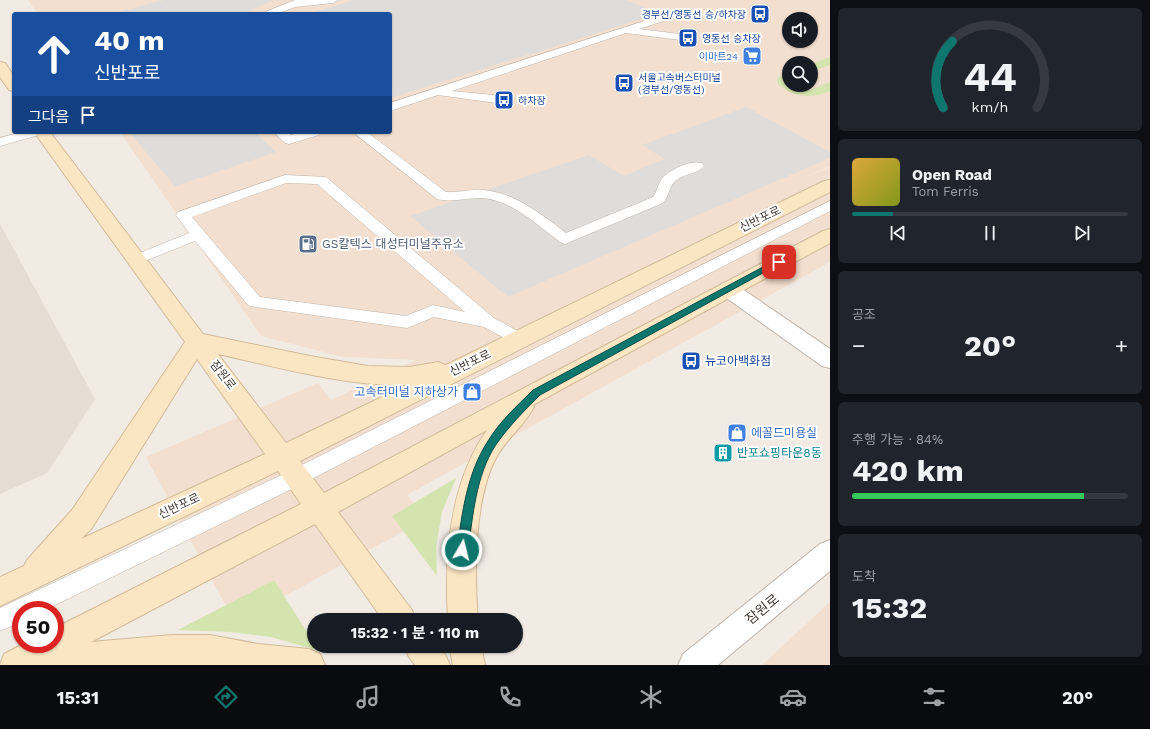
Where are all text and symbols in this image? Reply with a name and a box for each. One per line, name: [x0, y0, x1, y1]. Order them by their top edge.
bus stop icon: 경부선/영동선 승/하차장: [749, 3, 771, 25]
place label: 경부선/영동선 승/하차장: [642, 9, 746, 20]
map controls: [782, 12, 818, 92]
button: sound: [782, 12, 818, 48]
text: 40 m: [94, 24, 164, 57]
bus stop icon: 영동선 승차장: [677, 27, 699, 49]
icon: ahead: [28, 28, 80, 80]
place label: 영동선 승차장: [702, 33, 761, 44]
supermarket icon: 이마트24: [741, 45, 763, 67]
place label: 이마트24: [699, 51, 738, 62]
text: 44: [963, 52, 1017, 101]
button: search: [782, 56, 818, 92]
text: 신반포로: [94, 62, 160, 83]
bus stop icon: 서울고속버스터미널 (경부선/영동선): [613, 72, 635, 94]
place label: 서울고속버스터미널 (경부선/영동선): [638, 72, 721, 95]
bus stop icon: 하차장: [493, 89, 515, 111]
place label: 하차장: [518, 95, 546, 106]
text: km/h: [972, 98, 1008, 114]
icon: arrive: [77, 104, 99, 126]
text: 그다음: [28, 108, 69, 126]
text: Open Road: [912, 166, 992, 184]
text: Tom Ferris: [912, 184, 979, 199]
street label: 신반포로: [737, 203, 783, 235]
icon: previous: [887, 222, 909, 244]
icon: pause: [979, 222, 1001, 244]
icon: next: [1071, 222, 1093, 244]
fuel station icon: GS칼텍스 대성터미널주유소: [297, 233, 319, 255]
place label: GS칼텍스 대성터미널주유소: [322, 237, 464, 251]
pin: [762, 245, 796, 279]
icon: arrive: [768, 251, 790, 273]
text: 공조: [852, 307, 876, 322]
text: 20°: [964, 328, 1016, 363]
text: −: [852, 333, 865, 358]
text: +: [1115, 333, 1128, 358]
street label: 신반포로: [447, 347, 493, 379]
bus stop icon: 뉴코아백화점: [680, 350, 702, 372]
place label: 뉴코아백화점: [705, 354, 771, 368]
street label: 잠원로: [207, 358, 239, 392]
shop icon: 고속터미널 지하상가: [461, 381, 483, 403]
place label: 고속터미널 지하상가: [355, 385, 458, 399]
shop icon: 에꼴드미용실: [726, 422, 748, 444]
place label: 에꼴드미용실: [751, 426, 817, 440]
text: 주행 가능 · 84%: [852, 432, 943, 447]
building icon: 반포쇼핑타운8동: [712, 442, 734, 464]
place label: 반포쇼핑타운8동: [737, 446, 822, 460]
text: 420 km: [852, 453, 964, 488]
street label: 신반포로: [156, 490, 202, 522]
position arrow: [441, 529, 483, 571]
text: 도착: [852, 569, 876, 584]
text: 15:32: [852, 590, 927, 625]
street label: 잠원로: [742, 591, 782, 627]
speed limit sign: 50: [12, 601, 64, 653]
text: 15:32 · 1 분 · 110 m: [351, 624, 479, 642]
icon: directions: [212, 683, 240, 711]
icon: music: [354, 683, 382, 711]
icon: phone: [496, 683, 524, 711]
icon: climate: [637, 683, 665, 711]
icon: car: [779, 683, 807, 711]
icon: filters: [920, 683, 948, 711]
text: 15:31: [57, 687, 99, 708]
text: 20°: [1062, 687, 1093, 708]

